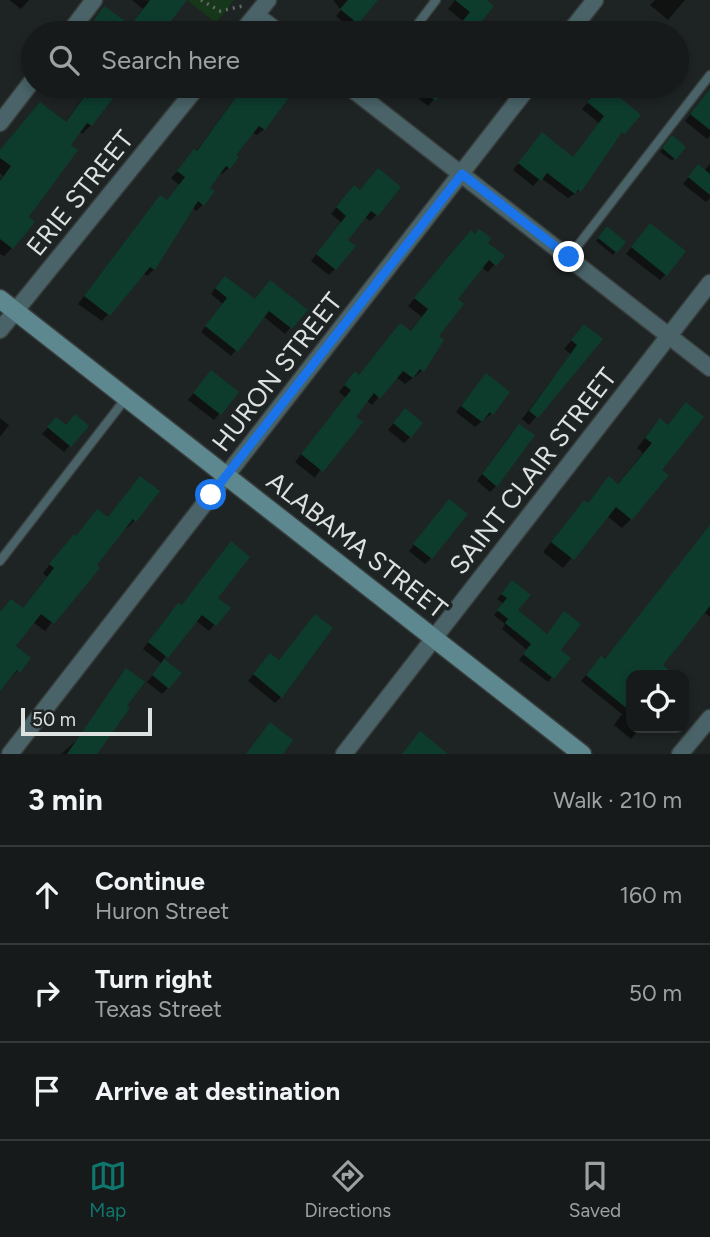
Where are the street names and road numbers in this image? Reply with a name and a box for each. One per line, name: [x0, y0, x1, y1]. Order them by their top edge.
street label: ERIE STREET: [20, 123, 141, 262]
street label: HURON STREET: [205, 286, 349, 458]
street label: SAINT CLAIR STREET: [443, 361, 624, 580]
street label: ALABAMA STREET: [260, 465, 454, 626]

